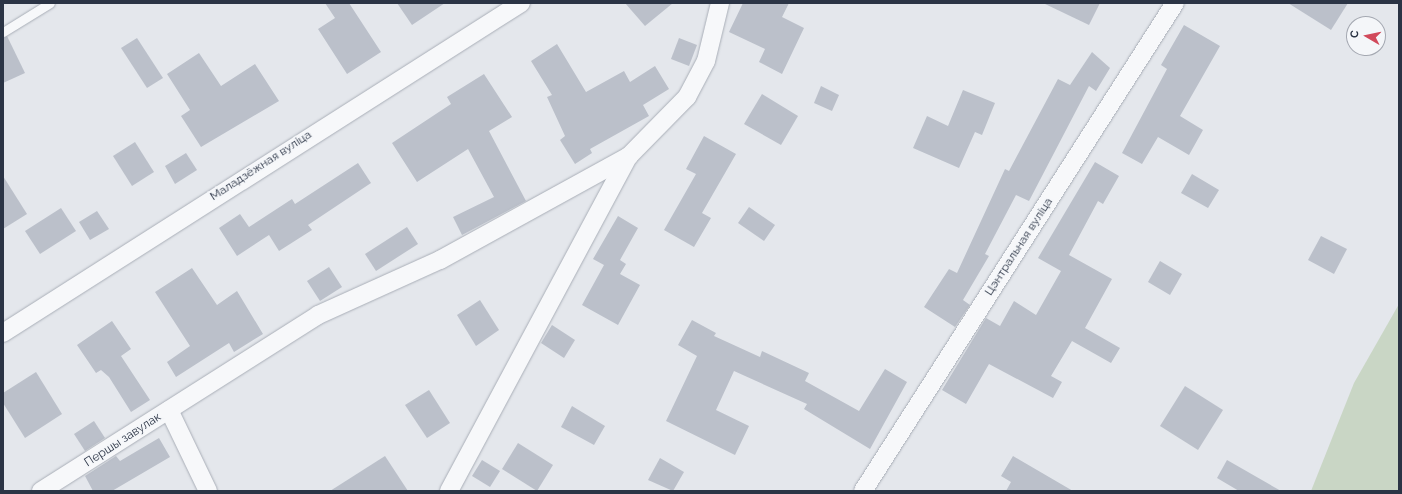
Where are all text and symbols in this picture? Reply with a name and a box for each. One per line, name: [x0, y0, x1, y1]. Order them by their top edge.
north arrow: [1346, 16, 1386, 56]
text: С: [1348, 29, 1362, 39]
street label: Маладзёжная вуліца: [208, 128, 314, 204]
street label: Цэнтральная вуліца: [982, 195, 1056, 299]
street label: Першы завулак: [82, 410, 164, 470]

